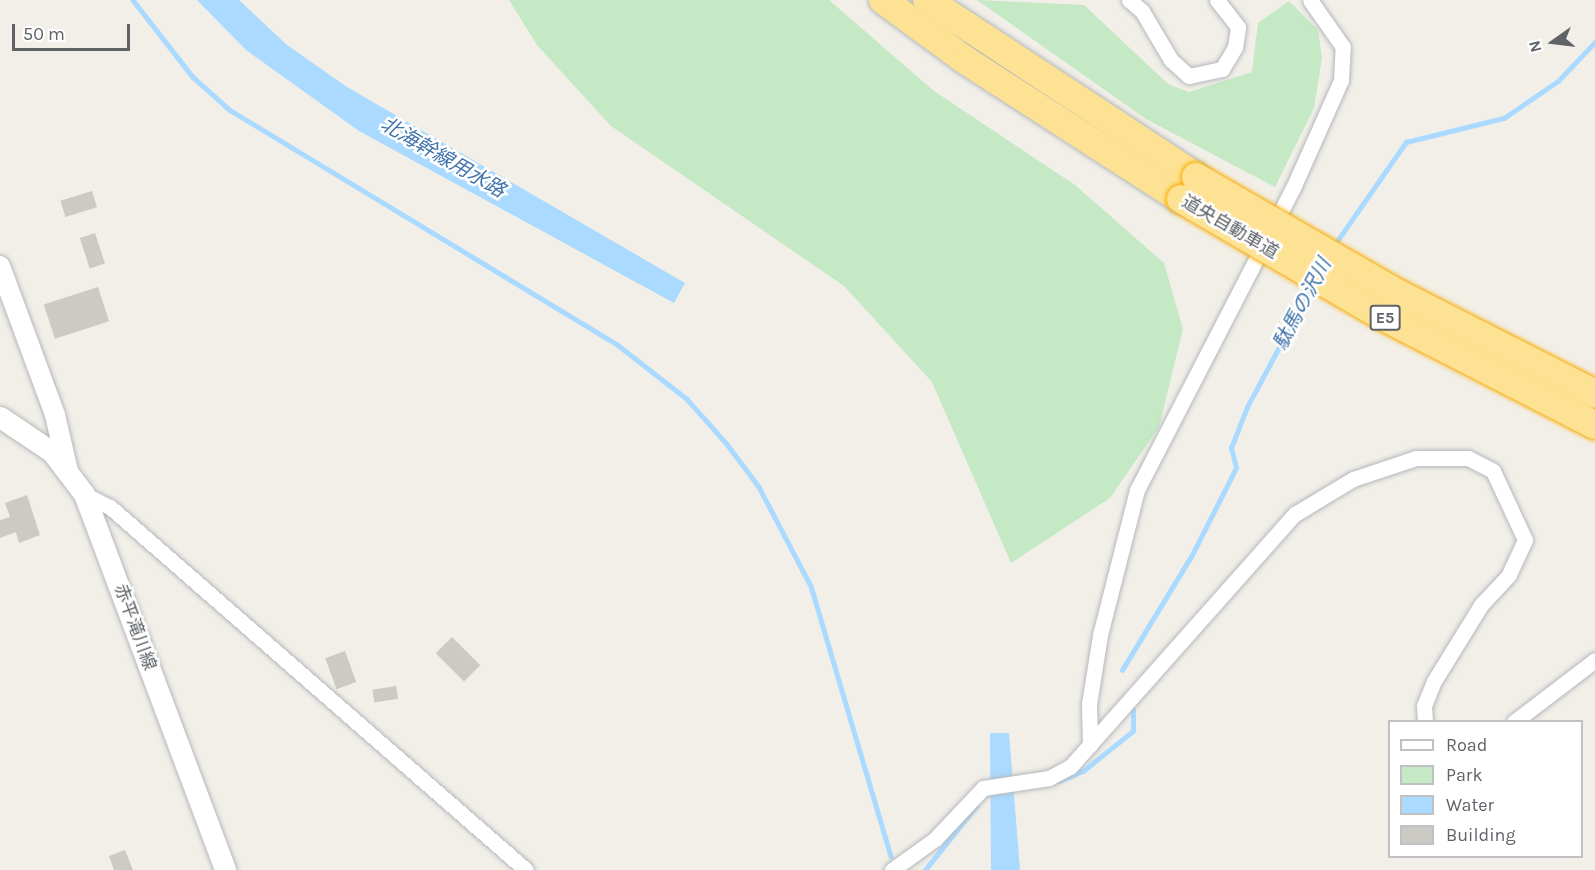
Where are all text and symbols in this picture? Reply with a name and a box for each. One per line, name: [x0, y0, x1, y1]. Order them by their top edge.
scale bar: [15, 12, 134, 50]
north arrow: [1523, 12, 1583, 72]
text: 50 m: [23, 23, 65, 45]
text: N: [1524, 39, 1546, 54]
water label: 北海幹線用水路: [376, 112, 510, 202]
street label: 道央自動車道: [1178, 191, 1282, 263]
water label: 駄馬の沢川: [1268, 254, 1336, 354]
road number: E5: [1368, 305, 1402, 331]
street label: 赤平滝川線: [109, 581, 161, 673]
legend: [1388, 720, 1583, 858]
text: Road: [1446, 734, 1487, 756]
text: Park: [1446, 764, 1483, 786]
text: Water: [1446, 794, 1494, 816]
text: Building: [1446, 824, 1516, 846]

